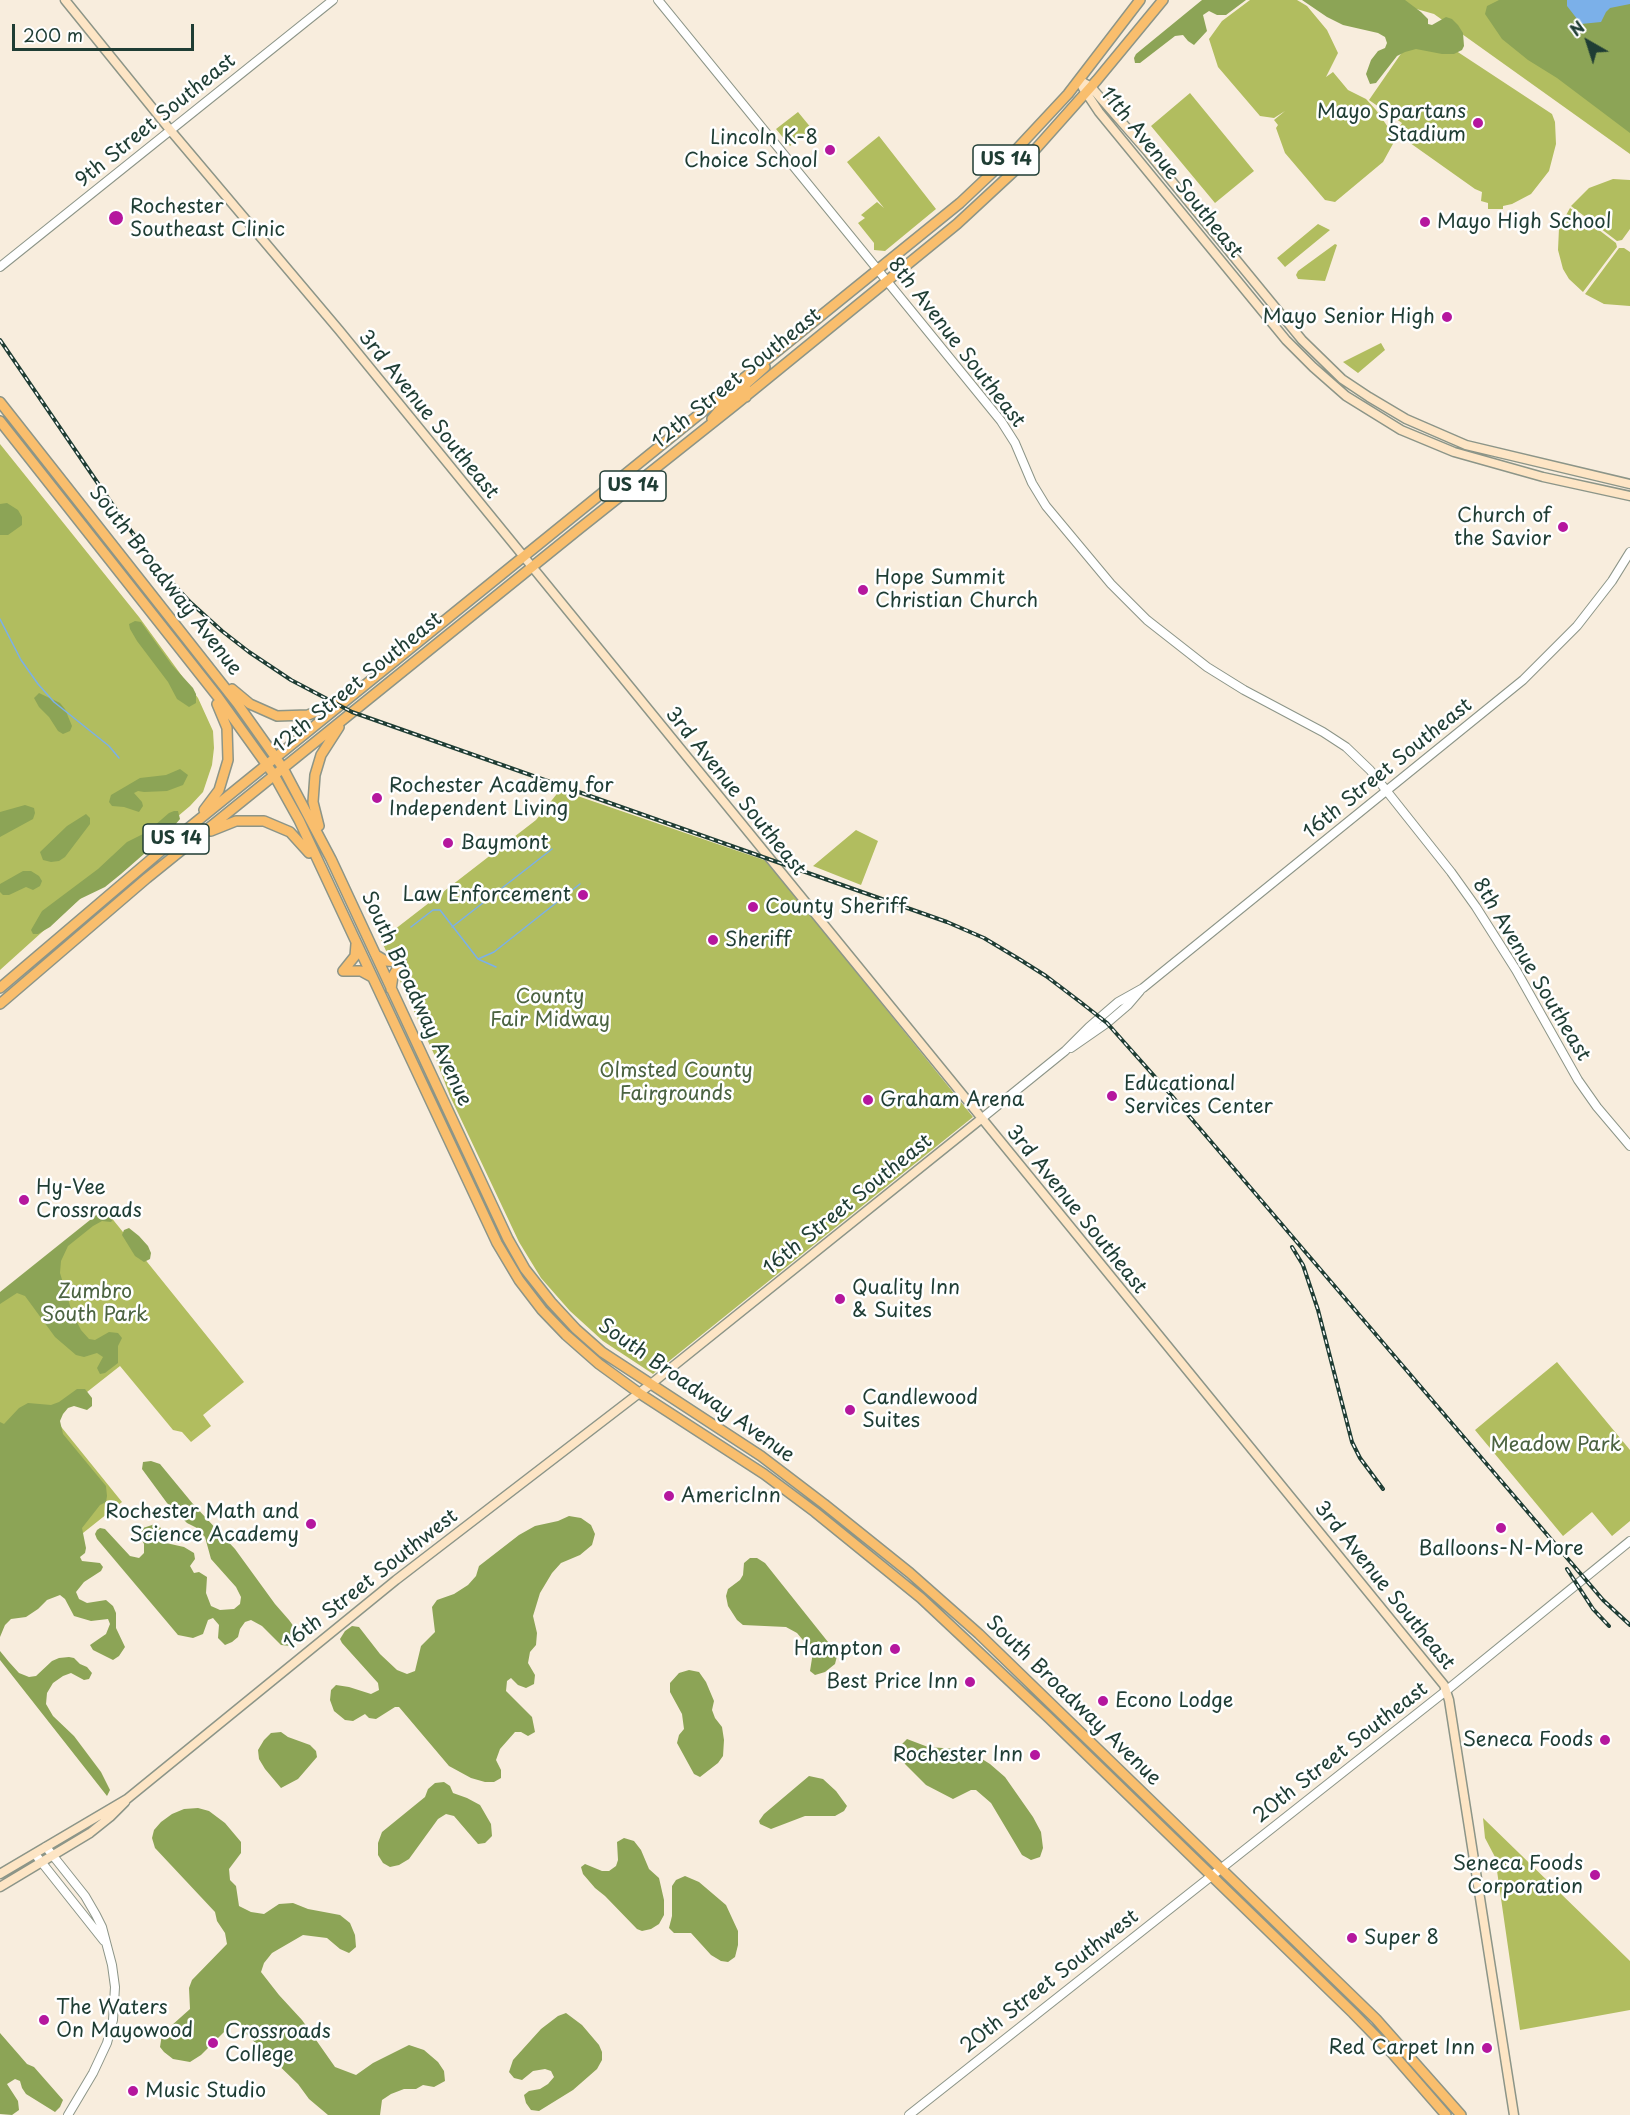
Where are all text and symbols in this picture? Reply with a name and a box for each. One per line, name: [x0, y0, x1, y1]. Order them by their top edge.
scale bar: [15, 12, 196, 50]
north arrow: [1558, 12, 1618, 72]
text: N: [1564, 15, 1589, 41]
text: 200 m: [23, 21, 83, 48]
street label: 9th Street Southeast: [71, 49, 241, 193]
street label: 11th Avenue Southeast: [1095, 83, 1247, 263]
place label: Mayo Spartans Stadium: [1317, 100, 1466, 147]
marker: Mayo Spartans Stadium: [1471, 116, 1485, 130]
place label: Lincoln K-8 Choice School: [684, 126, 818, 173]
marker: Lincoln K-8 Choice School: [823, 143, 837, 157]
road number: US 14: [973, 145, 1039, 175]
place label: Rochester Southeast Clinic: [130, 195, 285, 242]
marker: Rochester Southeast Clinic: [107, 209, 125, 227]
place label: Mayo High School: [1437, 210, 1611, 234]
marker: Mayo High School: [1418, 215, 1432, 229]
street label: 8th Avenue Southeast: [882, 253, 1030, 433]
street label: 12th Street Southeast: [648, 304, 826, 454]
place label: Mayo Senior High: [1263, 305, 1435, 329]
marker: Mayo Senior High: [1440, 310, 1454, 324]
street label: 3rd Avenue Southeast: [353, 326, 503, 504]
road number: US 14: [600, 471, 666, 501]
street label: South Broadway Avenue: [83, 481, 247, 681]
place label: Church of the Savior: [1454, 504, 1551, 551]
marker: Church of the Savior: [1556, 520, 1570, 534]
place label: Hope Summit Christian Church: [875, 566, 1038, 613]
marker: Hope Summit Christian Church: [856, 583, 870, 597]
street label: 12th Street Southeast: [269, 608, 447, 758]
street label: 16th Street Southeast: [1299, 694, 1477, 844]
street label: 3rd Avenue Southeast: [660, 703, 810, 881]
place label: Rochester Academy for Independent Living: [389, 774, 614, 821]
marker: Rochester Academy for Independent Living: [370, 791, 384, 805]
road number: US 14: [143, 824, 209, 854]
place label: Baymont: [460, 831, 549, 855]
marker: Baymont: [441, 836, 455, 850]
street label: 8th Avenue Southeast: [1467, 874, 1595, 1066]
place label: Law Enforcement: [403, 883, 571, 907]
street label: South Broadway Avenue: [356, 888, 476, 1110]
marker: Law Enforcement: [576, 888, 590, 902]
place label: County Sheriff: [765, 895, 906, 919]
marker: County Sheriff: [746, 900, 760, 914]
place label: Sheriff: [725, 928, 791, 952]
marker: Sheriff: [706, 933, 720, 947]
park label: County Fair Midway: [490, 985, 610, 1032]
park label: Olmsted County Fairgrounds: [599, 1059, 753, 1106]
place label: Educational Services Center: [1124, 1072, 1273, 1119]
place label: Graham Arena: [880, 1088, 1024, 1112]
marker: Educational Services Center: [1105, 1089, 1119, 1103]
marker: Graham Arena: [861, 1093, 875, 1107]
street label: 3rd Avenue Southeast: [1001, 1121, 1151, 1299]
street label: 16th Street Southeast: [759, 1130, 937, 1280]
place label: Hy-Vee Crossroads: [36, 1176, 142, 1223]
marker: Hy-Vee Crossroads: [17, 1193, 31, 1207]
place label: Quality Inn & Suites: [852, 1276, 960, 1323]
park label: Zumbro South Park: [42, 1280, 148, 1327]
marker: Quality Inn & Suites: [833, 1292, 847, 1306]
street label: South Broadway Avenue: [593, 1314, 799, 1468]
place label: Candlewood Suites: [862, 1386, 978, 1433]
marker: Candlewood Suites: [843, 1403, 857, 1417]
park label: Meadow Park: [1490, 1433, 1622, 1457]
place label: AmericInn: [681, 1484, 781, 1508]
marker: AmericInn: [662, 1489, 676, 1503]
street label: 3rd Avenue Southeast: [1309, 1497, 1459, 1675]
place label: Rochester Math and Science Academy: [105, 1500, 299, 1547]
street label: 16th Street Southwest: [279, 1504, 463, 1656]
marker: Rochester Math and Science Academy: [304, 1517, 318, 1531]
marker: Balloons-N-More: [1494, 1521, 1508, 1535]
place label: Balloons-N-More: [1418, 1537, 1584, 1561]
street label: South Broadway Avenue: [980, 1611, 1166, 1791]
place label: Hampton: [794, 1637, 883, 1661]
marker: Hampton: [888, 1642, 902, 1656]
place label: Best Price Inn: [826, 1670, 958, 1694]
marker: Best Price Inn: [963, 1675, 977, 1689]
street label: 20th Street Southeast: [1249, 1677, 1433, 1829]
place label: Econo Lodge: [1115, 1689, 1233, 1713]
marker: Econo Lodge: [1096, 1694, 1110, 1708]
place label: Seneca Foods: [1462, 1728, 1593, 1752]
marker: Seneca Foods: [1598, 1733, 1612, 1747]
place label: Rochester Inn: [893, 1743, 1023, 1767]
marker: Rochester Inn: [1028, 1748, 1042, 1762]
place label: Seneca Foods Corporation: [1452, 1852, 1583, 1899]
marker: Seneca Foods Corporation: [1588, 1868, 1602, 1882]
street label: 20th Street Southwest: [956, 1905, 1144, 2059]
place label: Super 8: [1364, 1926, 1439, 1950]
marker: Super 8: [1345, 1931, 1359, 1945]
place label: The Waters On Mayowood: [56, 1996, 193, 2043]
marker: The Waters On Mayowood: [37, 2013, 51, 2027]
place label: Crossroads College: [225, 2020, 331, 2067]
marker: Crossroads College: [206, 2036, 220, 2050]
place label: Red Carpet Inn: [1328, 2036, 1475, 2060]
marker: Red Carpet Inn: [1480, 2041, 1494, 2055]
place label: Music Studio: [145, 2079, 266, 2103]
marker: Music Studio: [126, 2084, 140, 2098]

